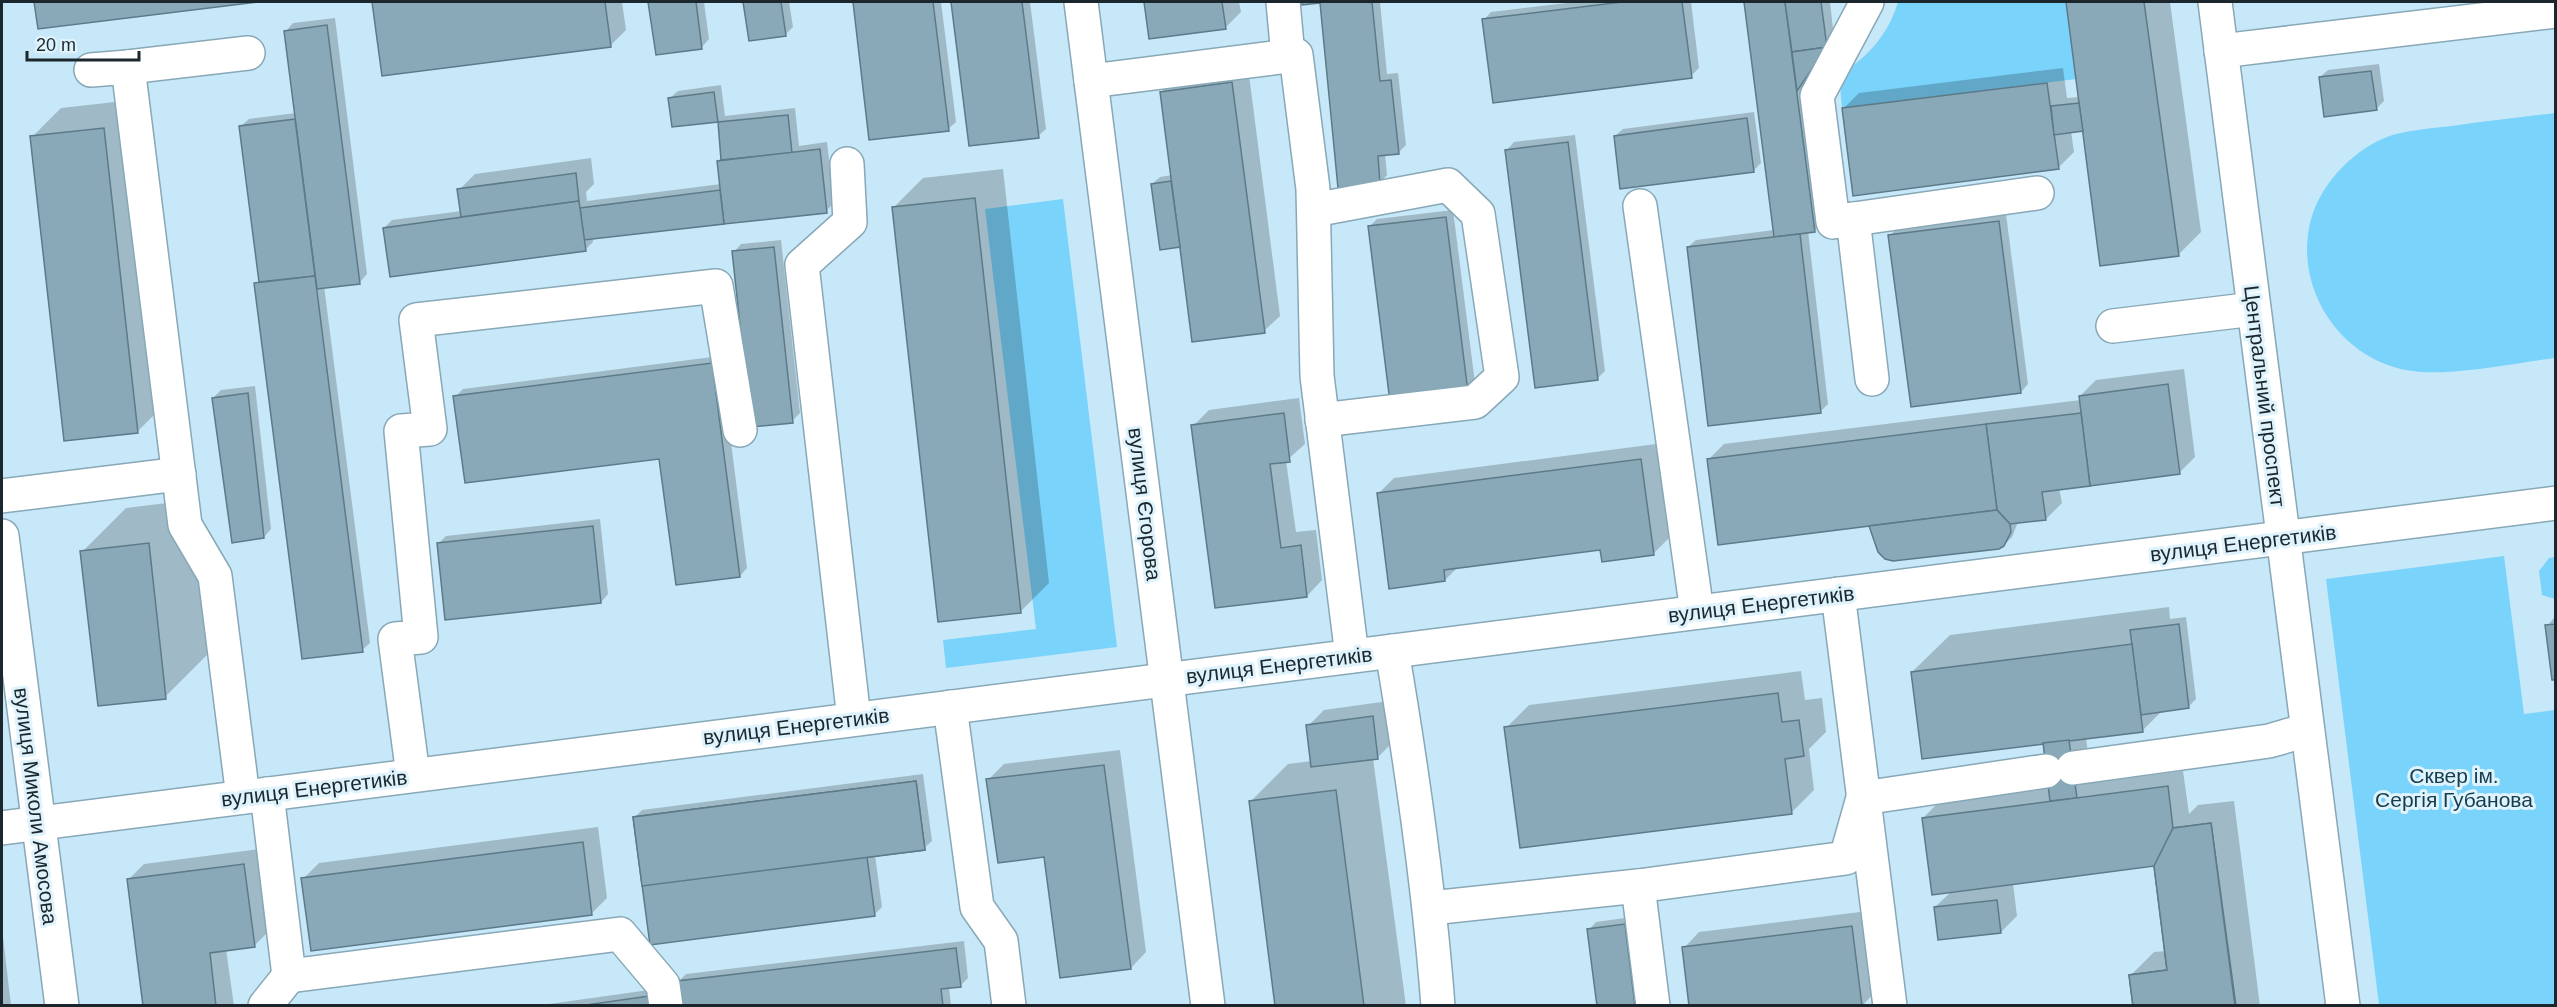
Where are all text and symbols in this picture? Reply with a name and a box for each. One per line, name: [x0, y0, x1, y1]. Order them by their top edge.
scale bar: [27, 24, 140, 62]
text: 20 m: [36, 35, 76, 55]
street label: Центральний проспект: [2240, 284, 2290, 509]
street label: вулиця Єгорова: [1124, 426, 1166, 582]
street label: вулиця Енергетиків: [2149, 520, 2337, 566]
street label: вулиця Енергетиків: [1667, 581, 1855, 627]
street label: вулиця Енергетиків: [1185, 642, 1373, 688]
street label: вулиця Миколи Амосова: [10, 686, 62, 926]
street label: вулиця Енергетиків: [702, 703, 890, 749]
park label: Сквер ім. Сергія Губанова: [2375, 764, 2533, 811]
street label: вулиця Енергетиків: [220, 765, 408, 811]

